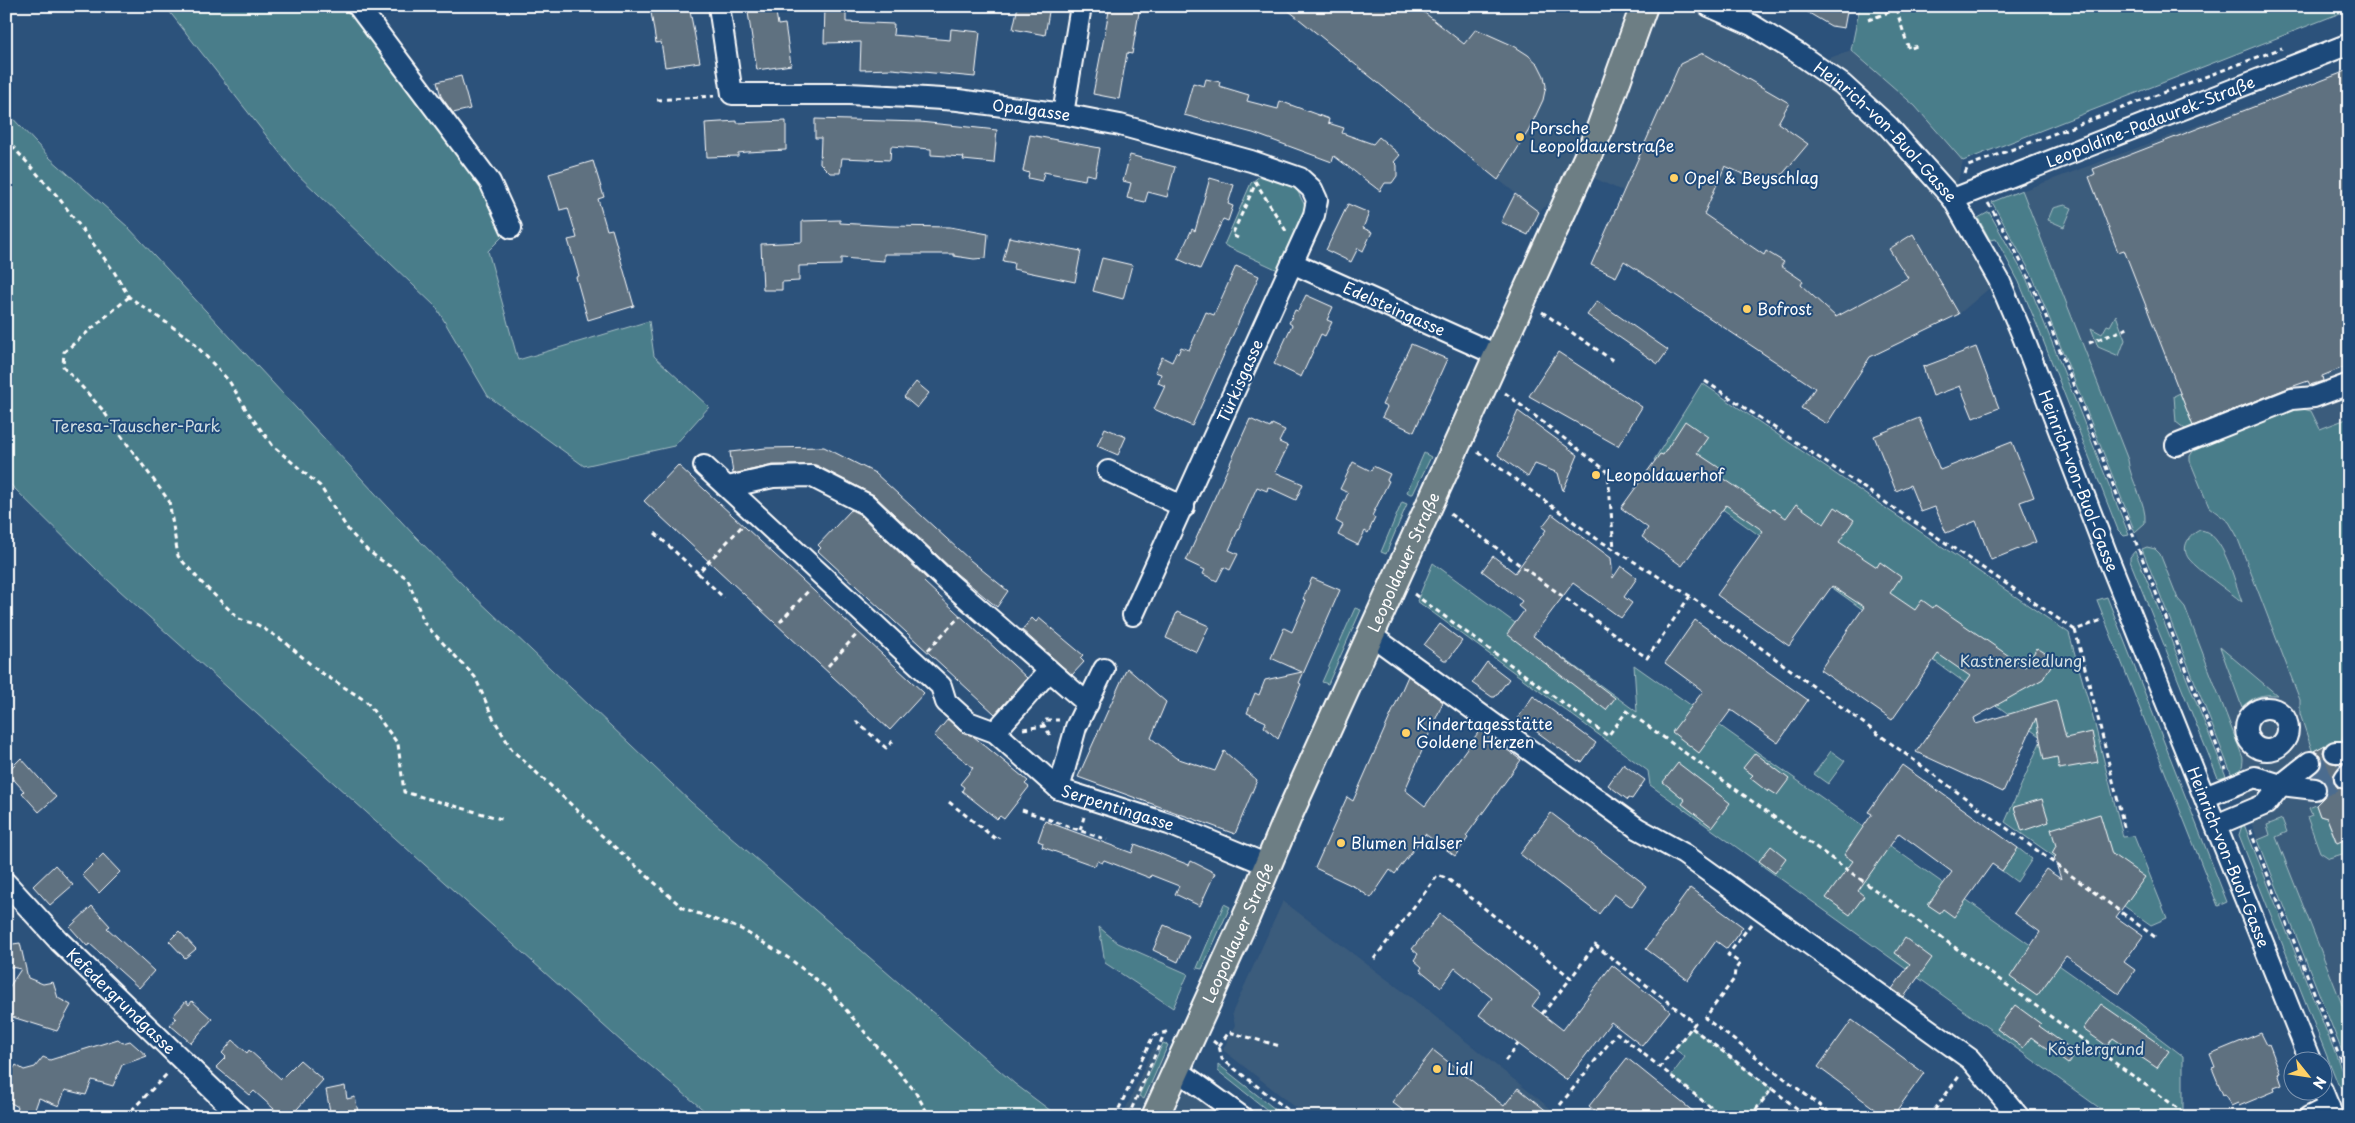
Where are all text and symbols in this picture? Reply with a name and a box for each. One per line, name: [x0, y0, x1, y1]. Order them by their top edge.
street label: Heinrich-von-Buol-Gasse: [1809, 55, 1963, 207]
street label: Leopoldine-Padaurek-Straße: [2042, 69, 2258, 173]
street label: Opalgasse: [991, 92, 1073, 126]
place label: Porsche Leopoldauerstraße: [1530, 115, 1674, 157]
marker: Porsche Leopoldauerstraße: [1514, 131, 1526, 143]
place label: Opel & Beyschlag: [1684, 165, 1819, 189]
marker: Opel & Beyschlag: [1668, 172, 1680, 184]
street label: Edelsteingasse: [1340, 275, 1450, 341]
place label: Bofrost: [1757, 296, 1812, 320]
marker: Bofrost: [1741, 303, 1753, 315]
street label: Türkisgasse: [1210, 335, 1268, 426]
street label: Heinrich-von-Buol-Gasse: [2034, 386, 2125, 575]
park label: Teresa-Tauscher-Park: [52, 413, 221, 437]
place label: Leopoldauerhof: [1606, 462, 1726, 486]
marker: Leopoldauerhof: [1590, 469, 1602, 481]
street label: Leopoldauer Straße: [1360, 488, 1445, 636]
park label: Kastnersiedlung: [1960, 648, 2082, 672]
place label: Kindertagesstätte Goldene Herzen: [1416, 711, 1553, 753]
marker: Kindertagesstätte Goldene Herzen: [1400, 727, 1412, 739]
street label: Heinrich-von-Buol-Gasse: [2182, 763, 2277, 951]
street label: Serpentingasse: [1059, 778, 1178, 836]
place label: Blumen Halser: [1351, 830, 1463, 854]
marker: Blumen Halser: [1335, 837, 1347, 849]
street label: Leopoldauer Straße: [1196, 859, 1279, 1007]
street label: Kefedergrundgasse: [62, 942, 182, 1059]
park label: Köstlergrund: [2048, 1036, 2144, 1060]
north arrow: [2282, 1050, 2332, 1100]
place label: Lidl: [1447, 1056, 1473, 1080]
marker: Lidl: [1431, 1063, 1443, 1075]
text: N: [2308, 1073, 2332, 1093]

